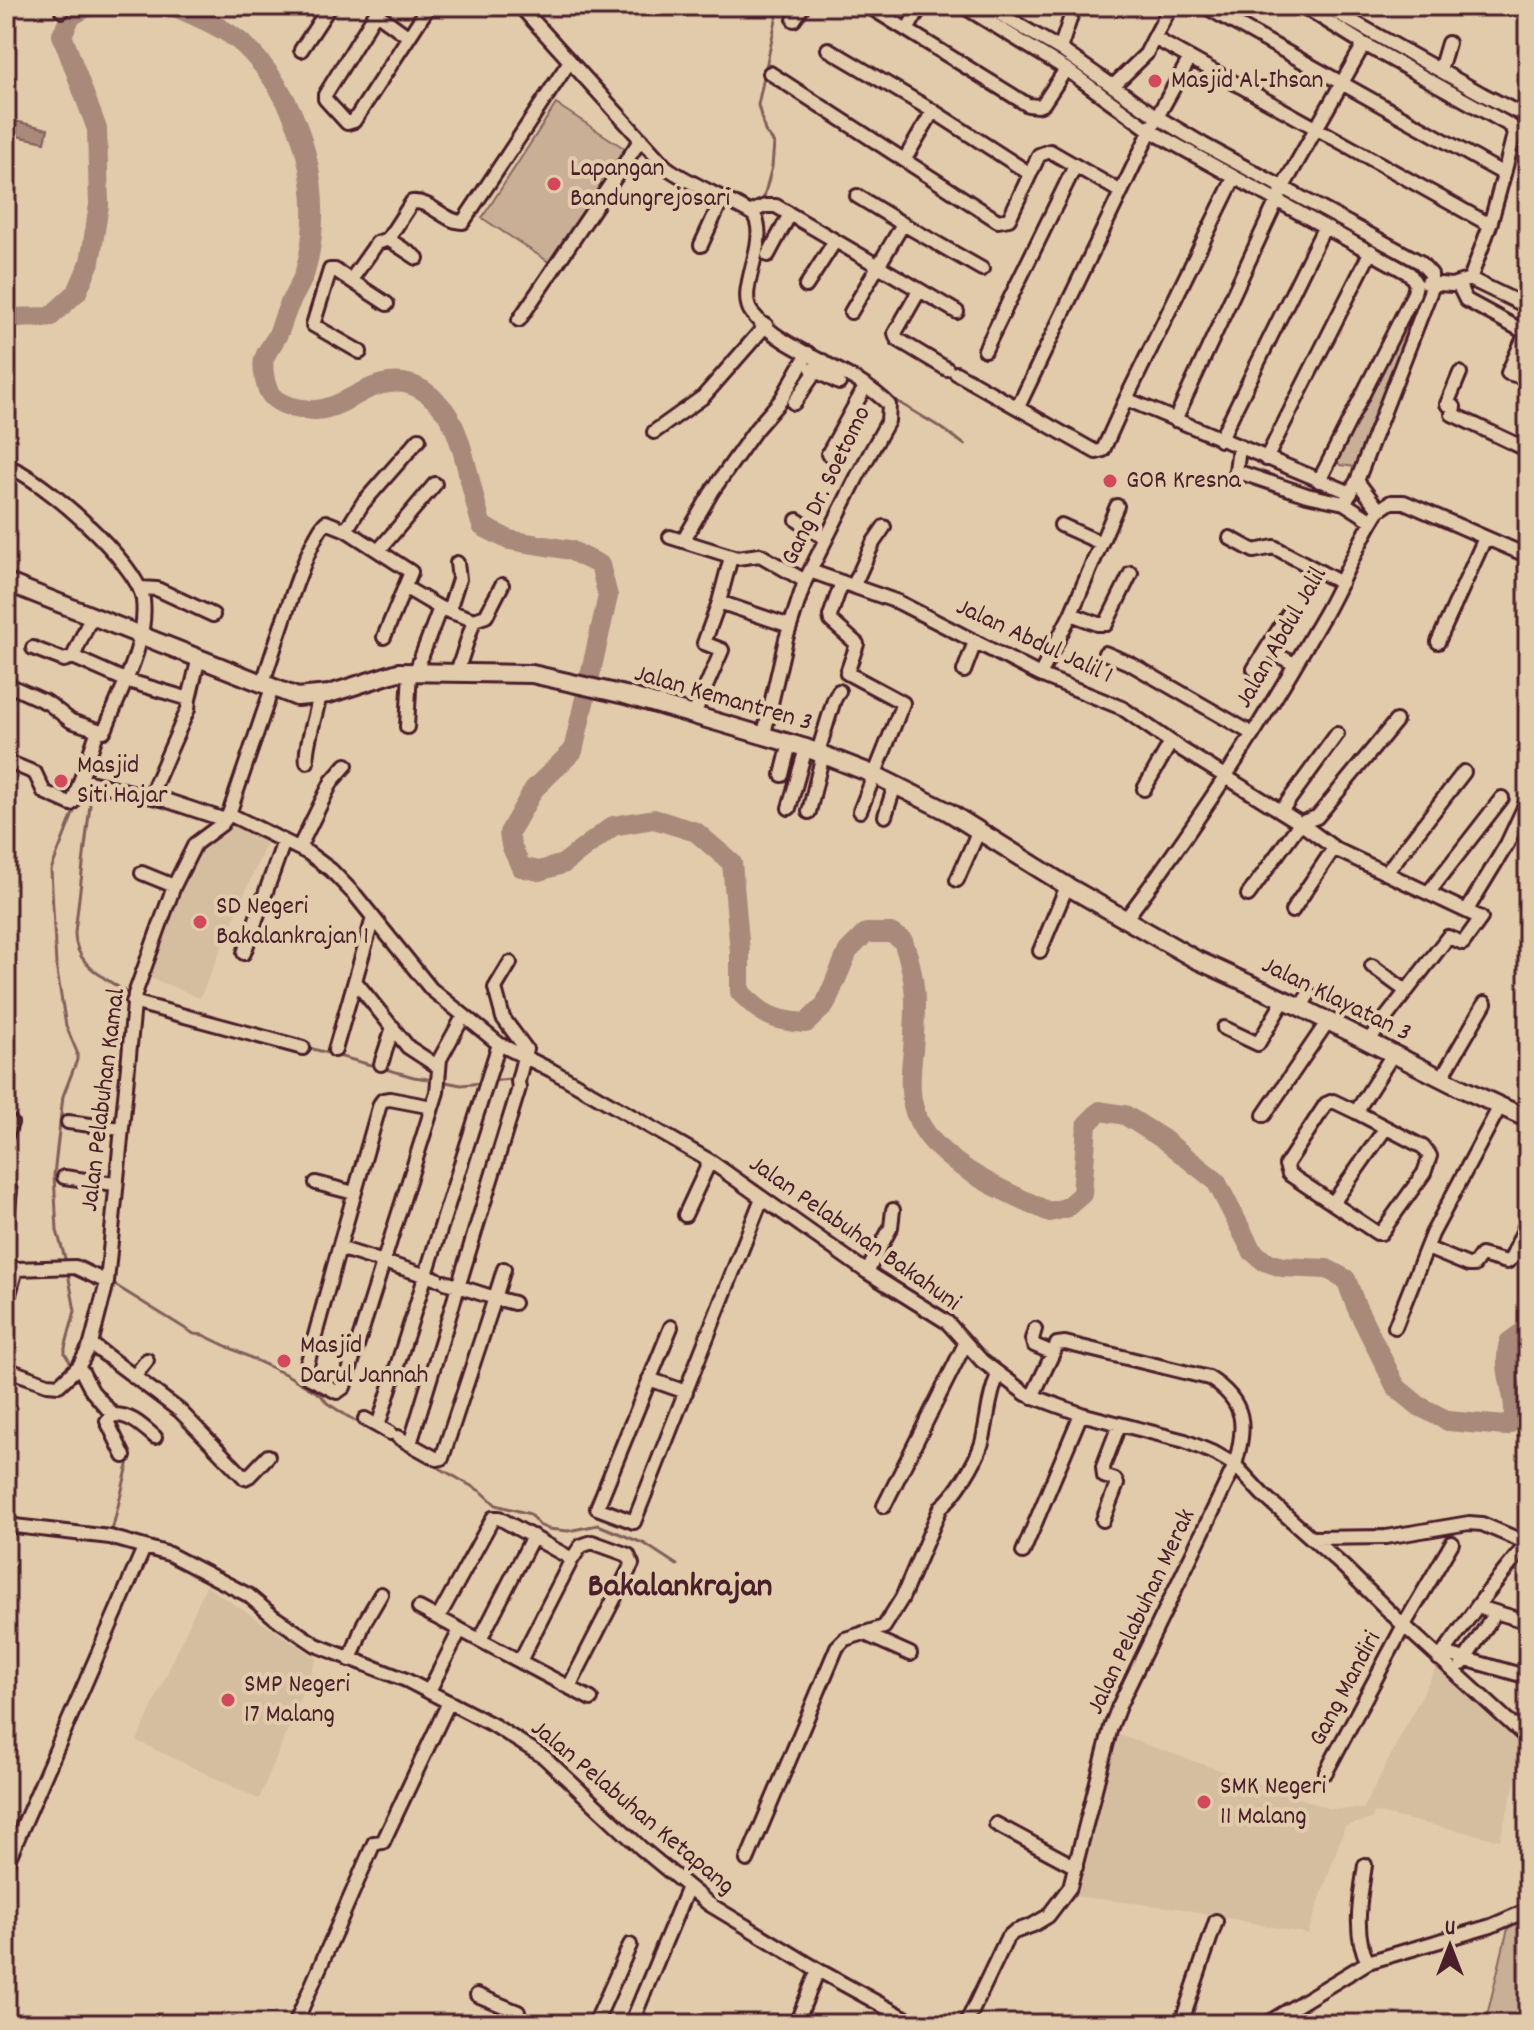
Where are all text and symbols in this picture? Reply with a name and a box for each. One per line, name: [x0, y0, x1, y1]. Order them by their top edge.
place label: Masjid Al-Ihsan: [1171, 63, 1324, 100]
marker: Masjid Al-Ihsan: [1146, 72, 1164, 90]
place label: Lapangan Bandungrejosari: [570, 151, 731, 218]
marker: Lapangan Bandungrejosari: [545, 175, 563, 193]
street label: Gang Dr. Soetomo: [772, 400, 882, 572]
place label: GOR Kresna: [1126, 463, 1242, 500]
marker: GOR Kresna: [1101, 472, 1119, 490]
street label: Jalan Abdul Jalil: [1227, 560, 1337, 716]
street label: Jalan Abdul Jalil 1: [949, 589, 1119, 695]
street label: Jalan Kemantren 3: [630, 656, 816, 742]
place label: Masjid Siti Hajar: [77, 748, 168, 815]
marker: Masjid Siti Hajar: [52, 772, 70, 790]
place label: SD Negeri Bakalankrajan 1: [216, 889, 369, 956]
marker: SD Negeri Bakalankrajan 1: [191, 913, 209, 931]
street label: Jalan Klayatan 3: [1255, 948, 1417, 1052]
street label: Jalan Pelabuhan Kamal: [72, 986, 136, 1214]
street label: Jalan Pelabuhan Bakahuni: [740, 1147, 968, 1321]
place label: Masjid Darul Jannah: [300, 1328, 428, 1395]
marker: Masjid Darul Jannah: [275, 1352, 293, 1370]
street label: Jalan Pelabuhan Merak: [1078, 1503, 1206, 1721]
district label: Bakalankrajan: [588, 1564, 772, 1613]
street label: Gang Mandiri: [1300, 1625, 1392, 1753]
place label: SMP Negeri 17 Malang: [244, 1667, 350, 1734]
marker: SMP Negeri 17 Malang: [219, 1691, 237, 1709]
street label: Jalan Pelabuhan Ketapang: [522, 1711, 742, 1905]
place label: SMK Negeri 11 Malang: [1220, 1769, 1326, 1836]
marker: SMK Negeri 11 Malang: [1195, 1793, 1213, 1811]
north arrow: [1410, 1906, 1490, 1986]
text: U: [1445, 1914, 1455, 1945]

